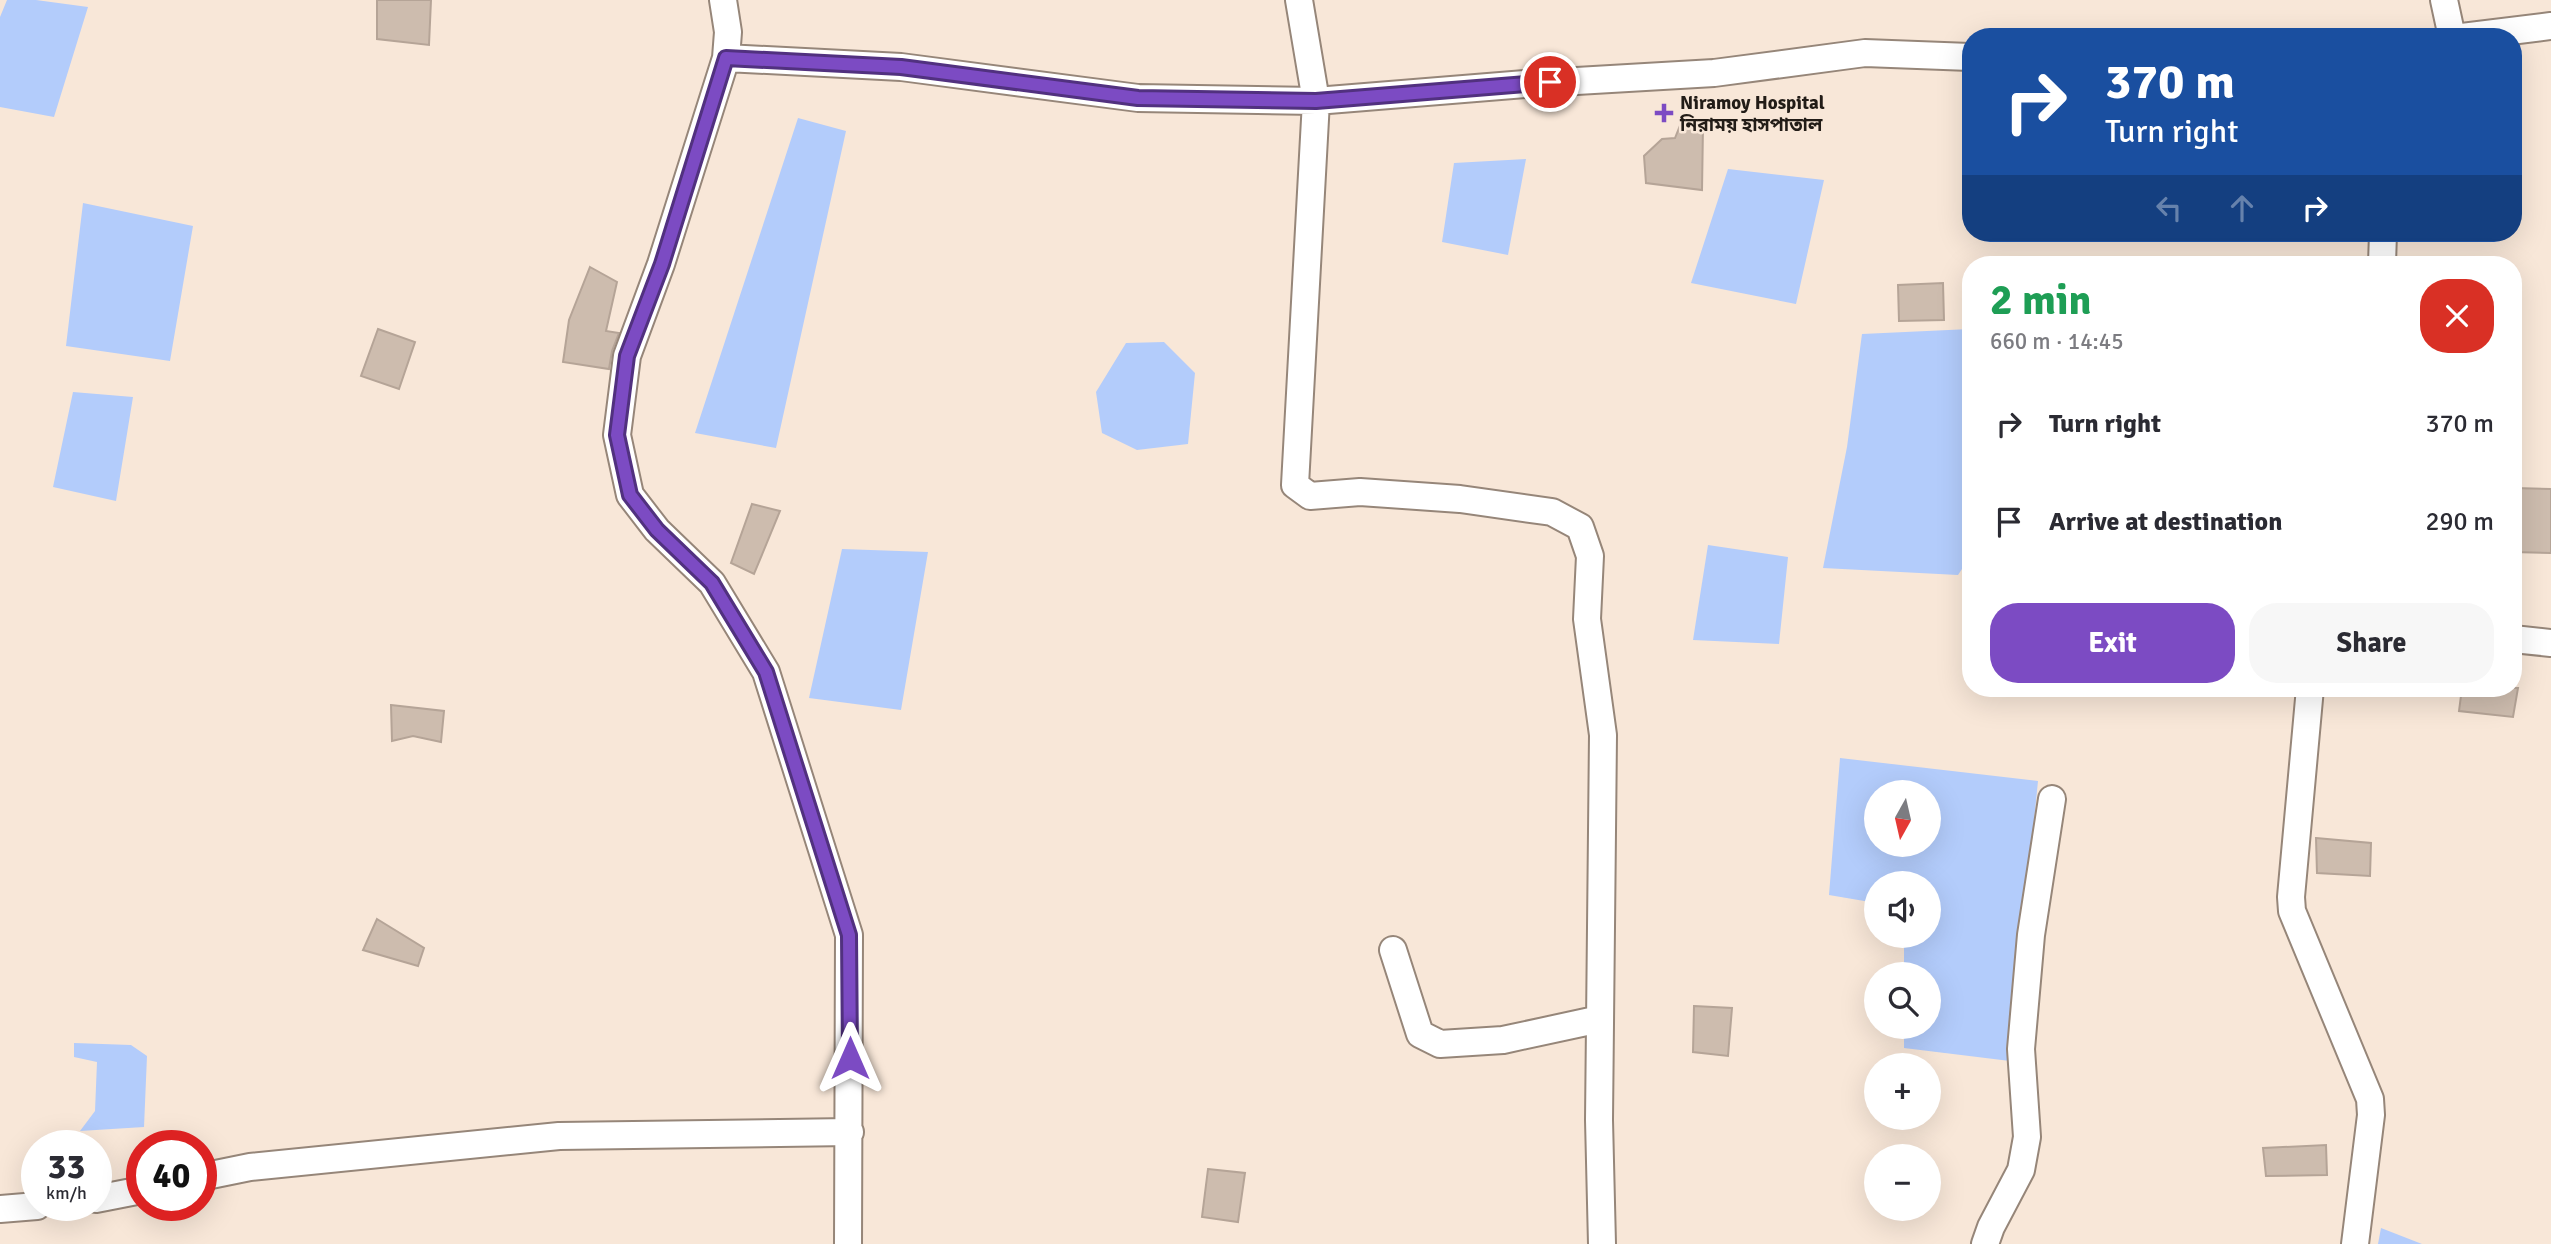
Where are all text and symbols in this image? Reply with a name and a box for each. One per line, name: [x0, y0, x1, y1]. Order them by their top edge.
pin: [1520, 52, 1580, 112]
text: 370 m: [2105, 52, 2235, 112]
icon: right: [1990, 56, 2081, 147]
icon: arrive: [1531, 63, 1569, 101]
place label: Niramoy Hospital নিরাময় হাসপাতাল: [1679, 91, 1825, 137]
marker: Niramoy Hospital নিরাময় হাসপাতাল: [1654, 103, 1674, 123]
text: Turn right: [2105, 112, 2238, 151]
icon: left: [2150, 189, 2188, 227]
icon: ahead: [2223, 189, 2261, 227]
icon: right: [2296, 189, 2334, 227]
text: 2 min: [1990, 275, 2091, 326]
button: close: [2420, 279, 2494, 353]
text: 660 m · 14:45: [1990, 327, 2124, 356]
icon: right: [1990, 405, 2028, 443]
text: Turn right: [2049, 408, 2161, 440]
text: 370 m: [2425, 408, 2494, 440]
icon: arrive: [1990, 503, 2028, 541]
text: Arrive at destination: [2049, 506, 2282, 538]
text: 290 m: [2425, 506, 2494, 538]
button: Exit: [1990, 603, 2235, 683]
button: Share: [2249, 603, 2494, 683]
north arrow: [1864, 780, 1941, 858]
map controls: [1864, 780, 1941, 1221]
button: sound: [1864, 871, 1941, 948]
button: search: [1864, 962, 1941, 1039]
position arrow: [813, 1021, 887, 1095]
button: +: [1864, 1053, 1941, 1130]
speed limit sign: 40: [126, 1130, 217, 1221]
button: −: [1864, 1144, 1941, 1221]
text: 33: [48, 1145, 85, 1188]
text: km/h: [46, 1182, 87, 1204]

